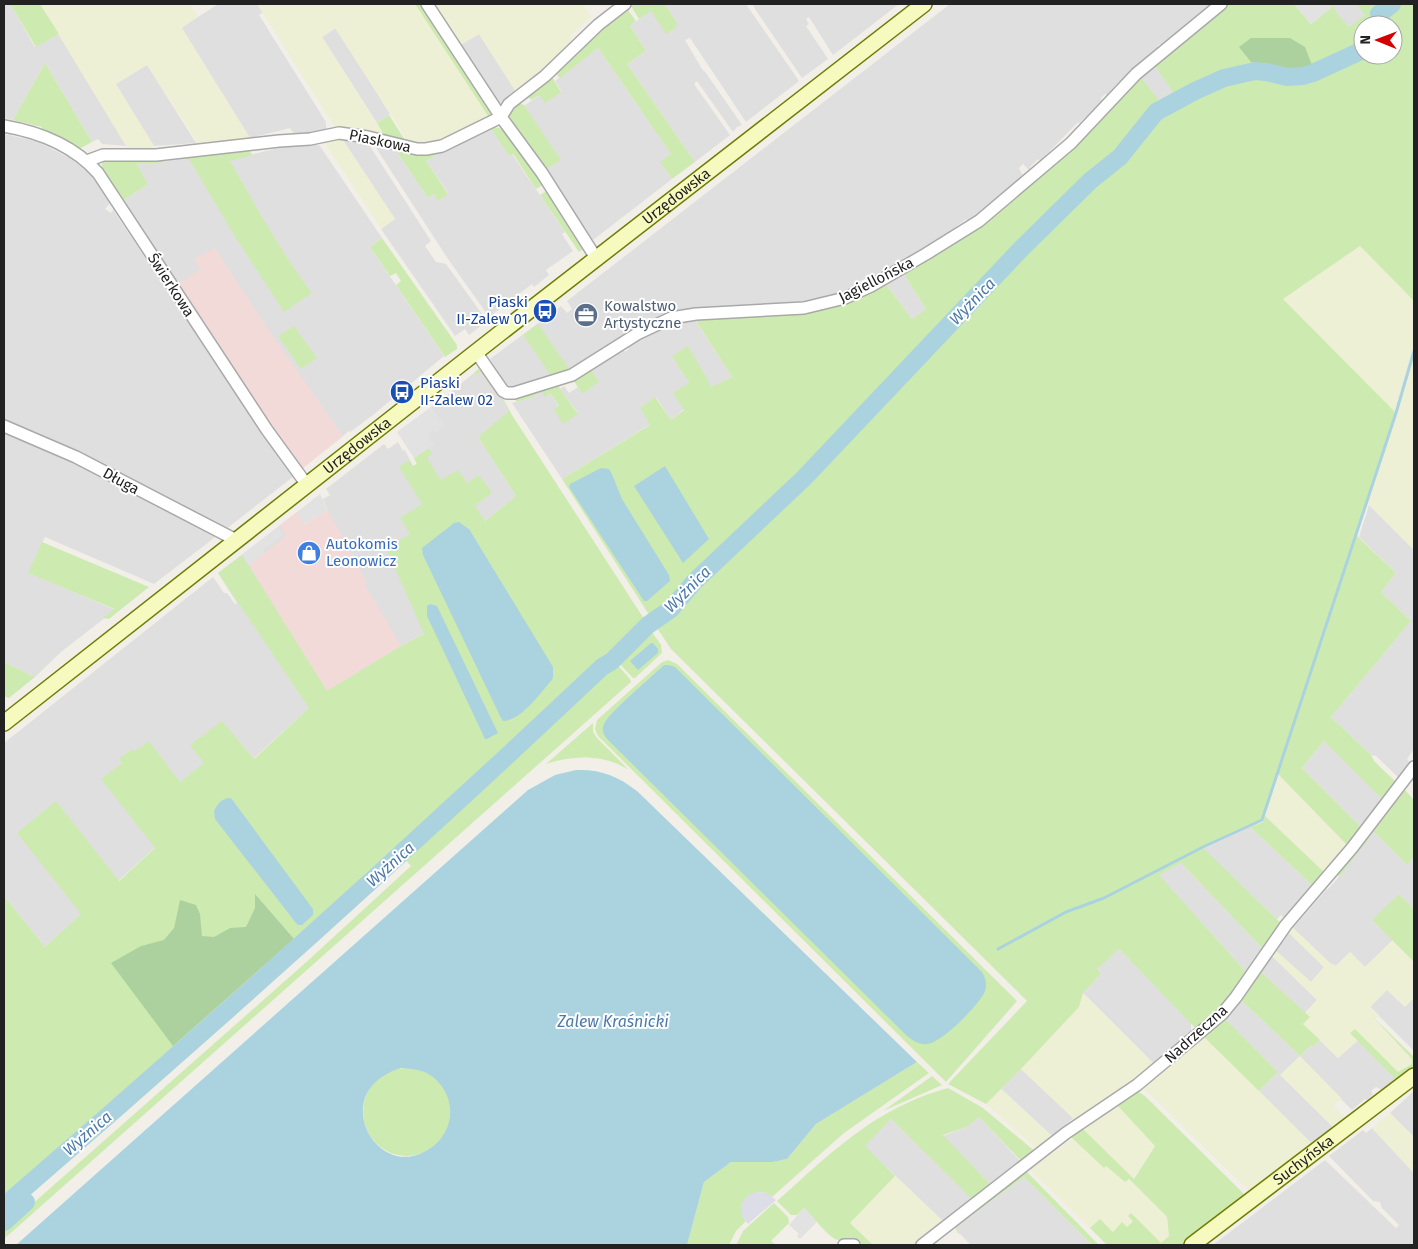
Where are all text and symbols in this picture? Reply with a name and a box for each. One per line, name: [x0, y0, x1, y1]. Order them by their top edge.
north arrow: [1353, 15, 1403, 65]
text: N: [1357, 35, 1374, 45]
street label: Piaskowa: [347, 126, 413, 156]
street label: Urzędowska: [639, 164, 714, 228]
street label: Świerkowa: [144, 250, 198, 320]
street label: Jagiellońska: [836, 253, 916, 307]
water label: Wyżnica: [945, 274, 999, 329]
place label: Piaski II-Zalew 01: [456, 293, 528, 328]
place label: Kowalstwo Artystyczne: [604, 297, 681, 332]
bus stop icon: Piaski II-Zalew 01: [532, 298, 558, 324]
office icon: Kowalstwo Artystyczne: [573, 302, 599, 328]
place label: Piaski II-Zalew 02: [420, 374, 493, 409]
bus stop icon: Piaski II-Zalew 02: [389, 379, 415, 405]
street label: Urzędowska: [319, 413, 395, 478]
street label: Długa: [100, 464, 142, 498]
place label: Autokomis Leonowicz: [326, 535, 398, 570]
shop icon: Autokomis Leonowicz: [296, 540, 322, 566]
water label: Wyżnica: [660, 562, 715, 617]
water label: Wyżnica: [362, 838, 418, 891]
street label: Nadrzeczna: [1161, 1001, 1231, 1067]
water label: Zalew Kraśnicki: [556, 1012, 669, 1031]
water label: Wyżnica: [59, 1107, 115, 1160]
street label: Suchyńska: [1269, 1131, 1337, 1189]

